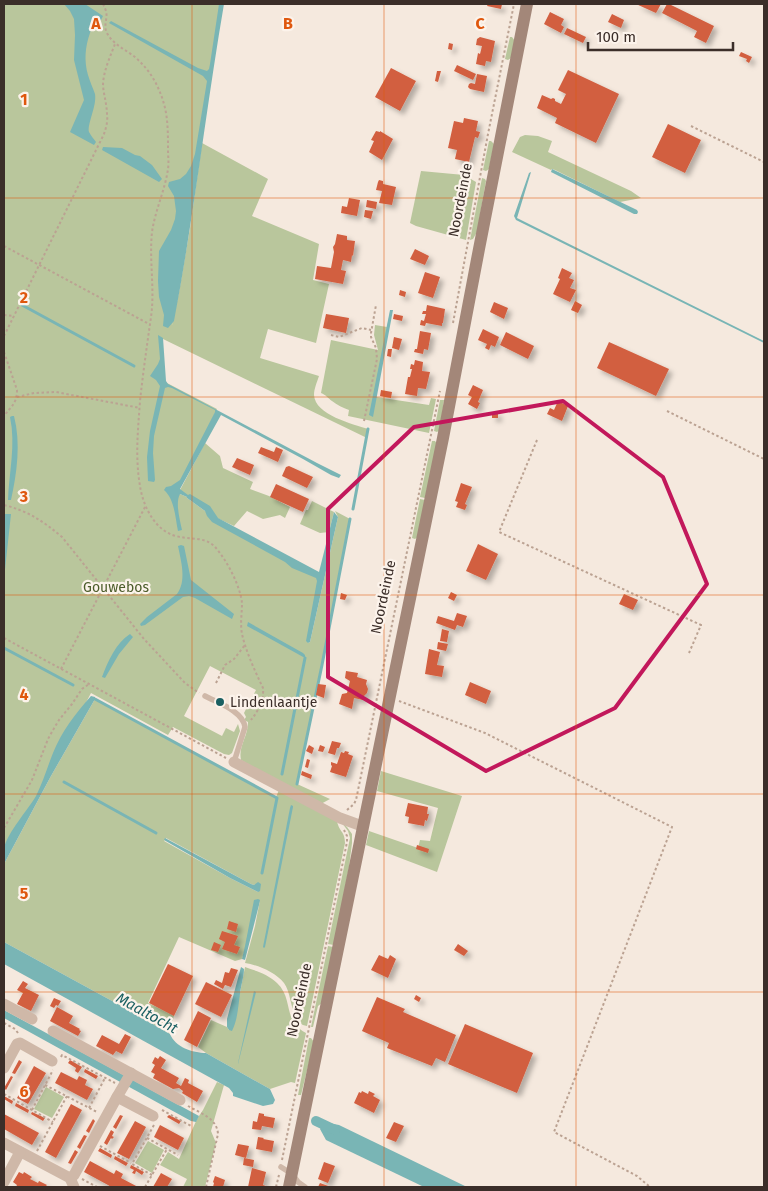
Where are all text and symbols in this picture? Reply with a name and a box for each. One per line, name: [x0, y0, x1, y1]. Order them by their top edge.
text: A: [90, 14, 101, 33]
text: B: [283, 14, 293, 33]
text: C: [475, 14, 485, 33]
scale bar: [588, 20, 733, 52]
text: 100 m: [596, 28, 636, 46]
text: 1: [20, 90, 28, 109]
street label: Noordeinde: [445, 162, 476, 239]
text: 2: [20, 288, 28, 307]
text: 3: [19, 487, 28, 506]
street label: Noordeinde: [367, 559, 400, 636]
park label: Gouwebos: [83, 579, 149, 596]
text: 4: [19, 685, 29, 704]
place label: Lindenlaantje: [230, 694, 317, 711]
marker: Lindenlaantje: [214, 696, 226, 708]
text: 5: [20, 884, 29, 903]
street label: Noordeinde: [283, 962, 316, 1039]
water label: Maaltocht: [113, 989, 182, 1038]
text: 6: [19, 1082, 29, 1101]

